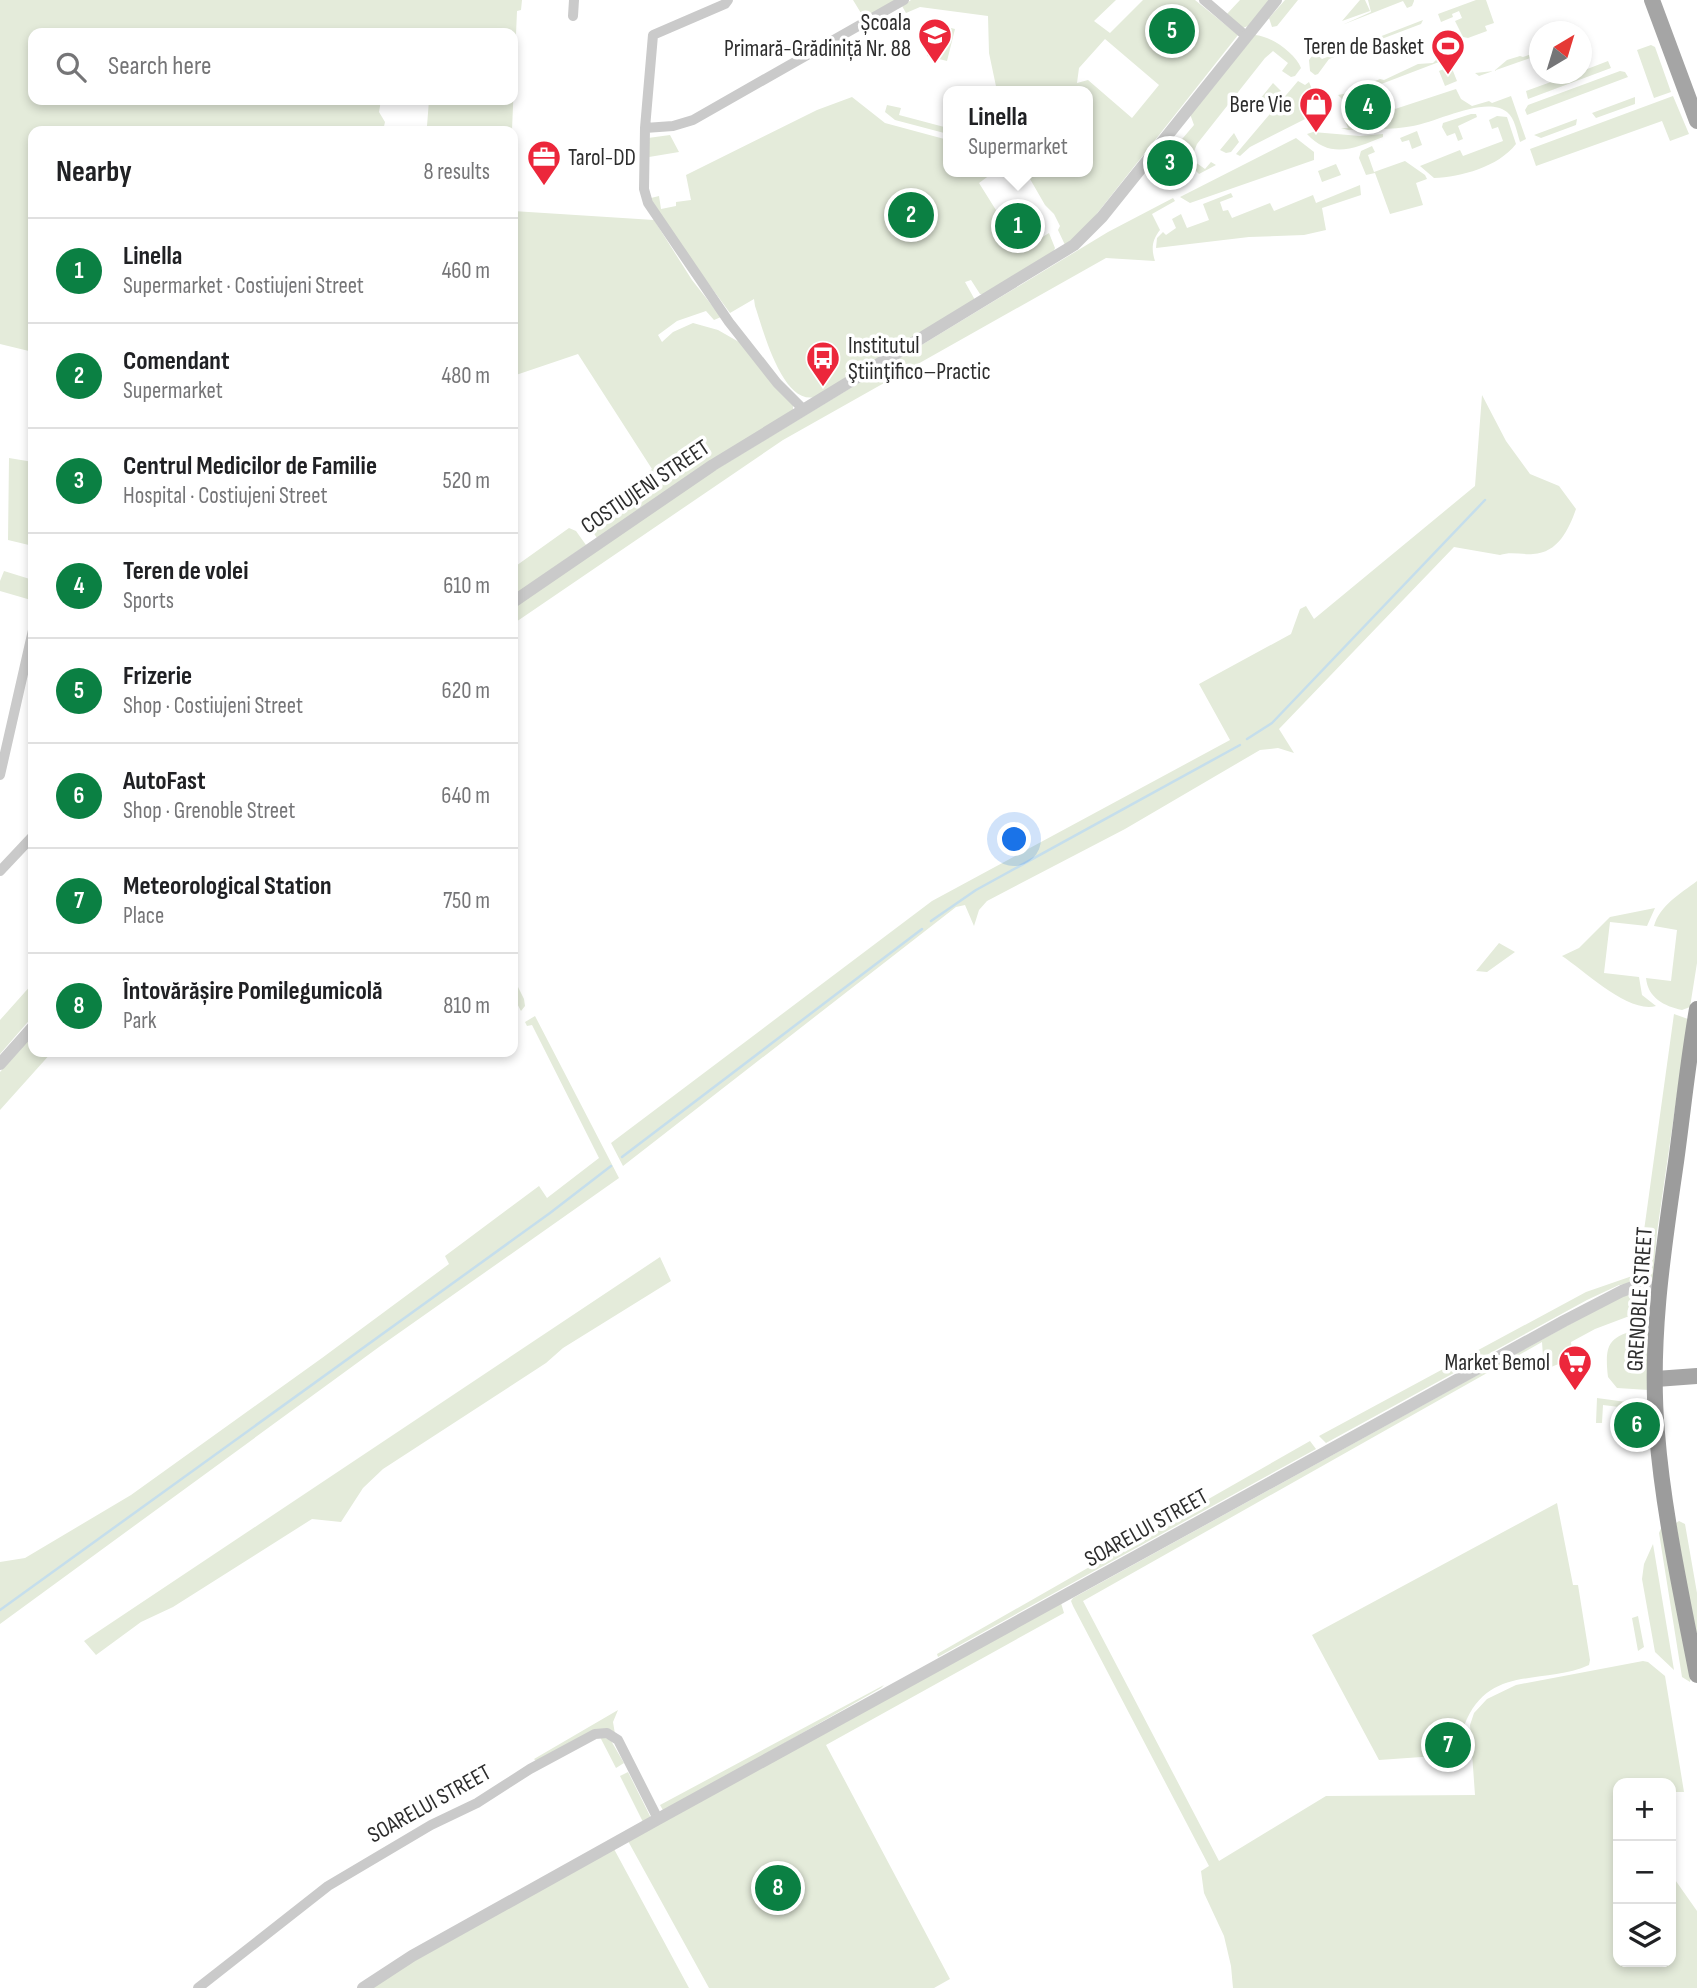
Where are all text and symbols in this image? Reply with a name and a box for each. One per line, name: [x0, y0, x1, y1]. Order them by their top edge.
pin: 5: [1149, 5, 1195, 57]
place label: Școala Primară-Grădiniță Nr. 88: [724, 9, 911, 63]
school or university icon: Școala Primară-Grădiniță Nr. 88: [916, 16, 954, 65]
north arrow: [1529, 21, 1592, 84]
sports icon: Teren de Basket: [1429, 27, 1467, 76]
search box: [28, 28, 518, 105]
place label: Teren de Basket: [1303, 33, 1424, 61]
icon: search: [52, 48, 90, 86]
text: Search here: [108, 51, 211, 82]
pin: 4: [1345, 81, 1391, 133]
shop icon: Bere Vie: [1297, 85, 1335, 134]
popup: [943, 86, 1093, 177]
place label: Bere Vie: [1230, 91, 1292, 119]
text: Linella: [968, 102, 1028, 133]
text: Supermarket: [968, 133, 1068, 161]
pin: 3: [1147, 137, 1193, 189]
office icon: Tarol-DD: [525, 138, 563, 187]
place label: Tarol-DD: [568, 144, 636, 172]
text: Nearby: [56, 154, 132, 190]
text: 8 results: [424, 158, 490, 186]
pin: 2: [888, 189, 934, 241]
pin: 1: [995, 200, 1041, 252]
text: Linella: [123, 241, 182, 272]
text: 1: [74, 257, 84, 285]
text: 460 m: [442, 257, 490, 285]
text: Supermarket · Costiujeni Street: [123, 272, 364, 300]
place label: Institutul Ştiinţifico–Practic: [848, 332, 991, 386]
bus stop icon: Institutul Ştiinţifico–Practic: [804, 339, 842, 388]
text: Comendant: [123, 346, 230, 377]
text: 2: [74, 362, 84, 390]
text: 480 m: [442, 362, 490, 390]
text: Supermarket: [123, 377, 223, 405]
street label: COSTIUJENI STREET: [576, 433, 715, 540]
text: Centrul Medicilor de Familie: [123, 451, 377, 482]
text: 3: [74, 467, 84, 495]
text: 520 m: [443, 467, 490, 495]
text: Hospital · Costiujeni Street: [123, 482, 328, 510]
text: Teren de volei: [123, 556, 248, 587]
text: 4: [74, 572, 84, 600]
text: 610 m: [443, 572, 490, 600]
text: Sports: [123, 587, 174, 615]
text: Frizerie: [123, 661, 192, 692]
text: 5: [74, 677, 84, 705]
text: 620 m: [442, 677, 490, 705]
text: Shop · Costiujeni Street: [123, 692, 303, 720]
text: AutoFast: [123, 766, 206, 797]
text: 6: [74, 782, 84, 810]
text: 640 m: [441, 782, 490, 810]
text: Shop · Grenoble Street: [123, 797, 295, 825]
your location: [997, 822, 1031, 856]
text: Meteorological Station: [123, 871, 332, 902]
text: 7: [74, 887, 84, 915]
text: 750 m: [443, 887, 490, 915]
text: Place: [123, 902, 164, 930]
text: Întovărășire Pomilegumicolă: [123, 976, 383, 1007]
text: 8: [74, 992, 84, 1020]
text: 810 m: [443, 992, 490, 1020]
text: Park: [123, 1007, 157, 1035]
street label: GRENOBLE STREET: [1621, 1226, 1659, 1372]
supermarket icon: Market Bemol: [1556, 1343, 1594, 1392]
place label: Market Bemol: [1445, 1349, 1550, 1377]
pin: 6: [1614, 1399, 1660, 1451]
street label: SOARELUI STREET: [1080, 1482, 1213, 1573]
pin: 7: [1425, 1719, 1471, 1771]
street label: SOARELUI STREET: [363, 1758, 496, 1849]
map controls: [1613, 1778, 1676, 1967]
button: +: [1613, 1778, 1676, 1841]
button: −: [1613, 1841, 1676, 1904]
pin: 8: [755, 1862, 801, 1914]
button: layers: [1613, 1904, 1676, 1967]

